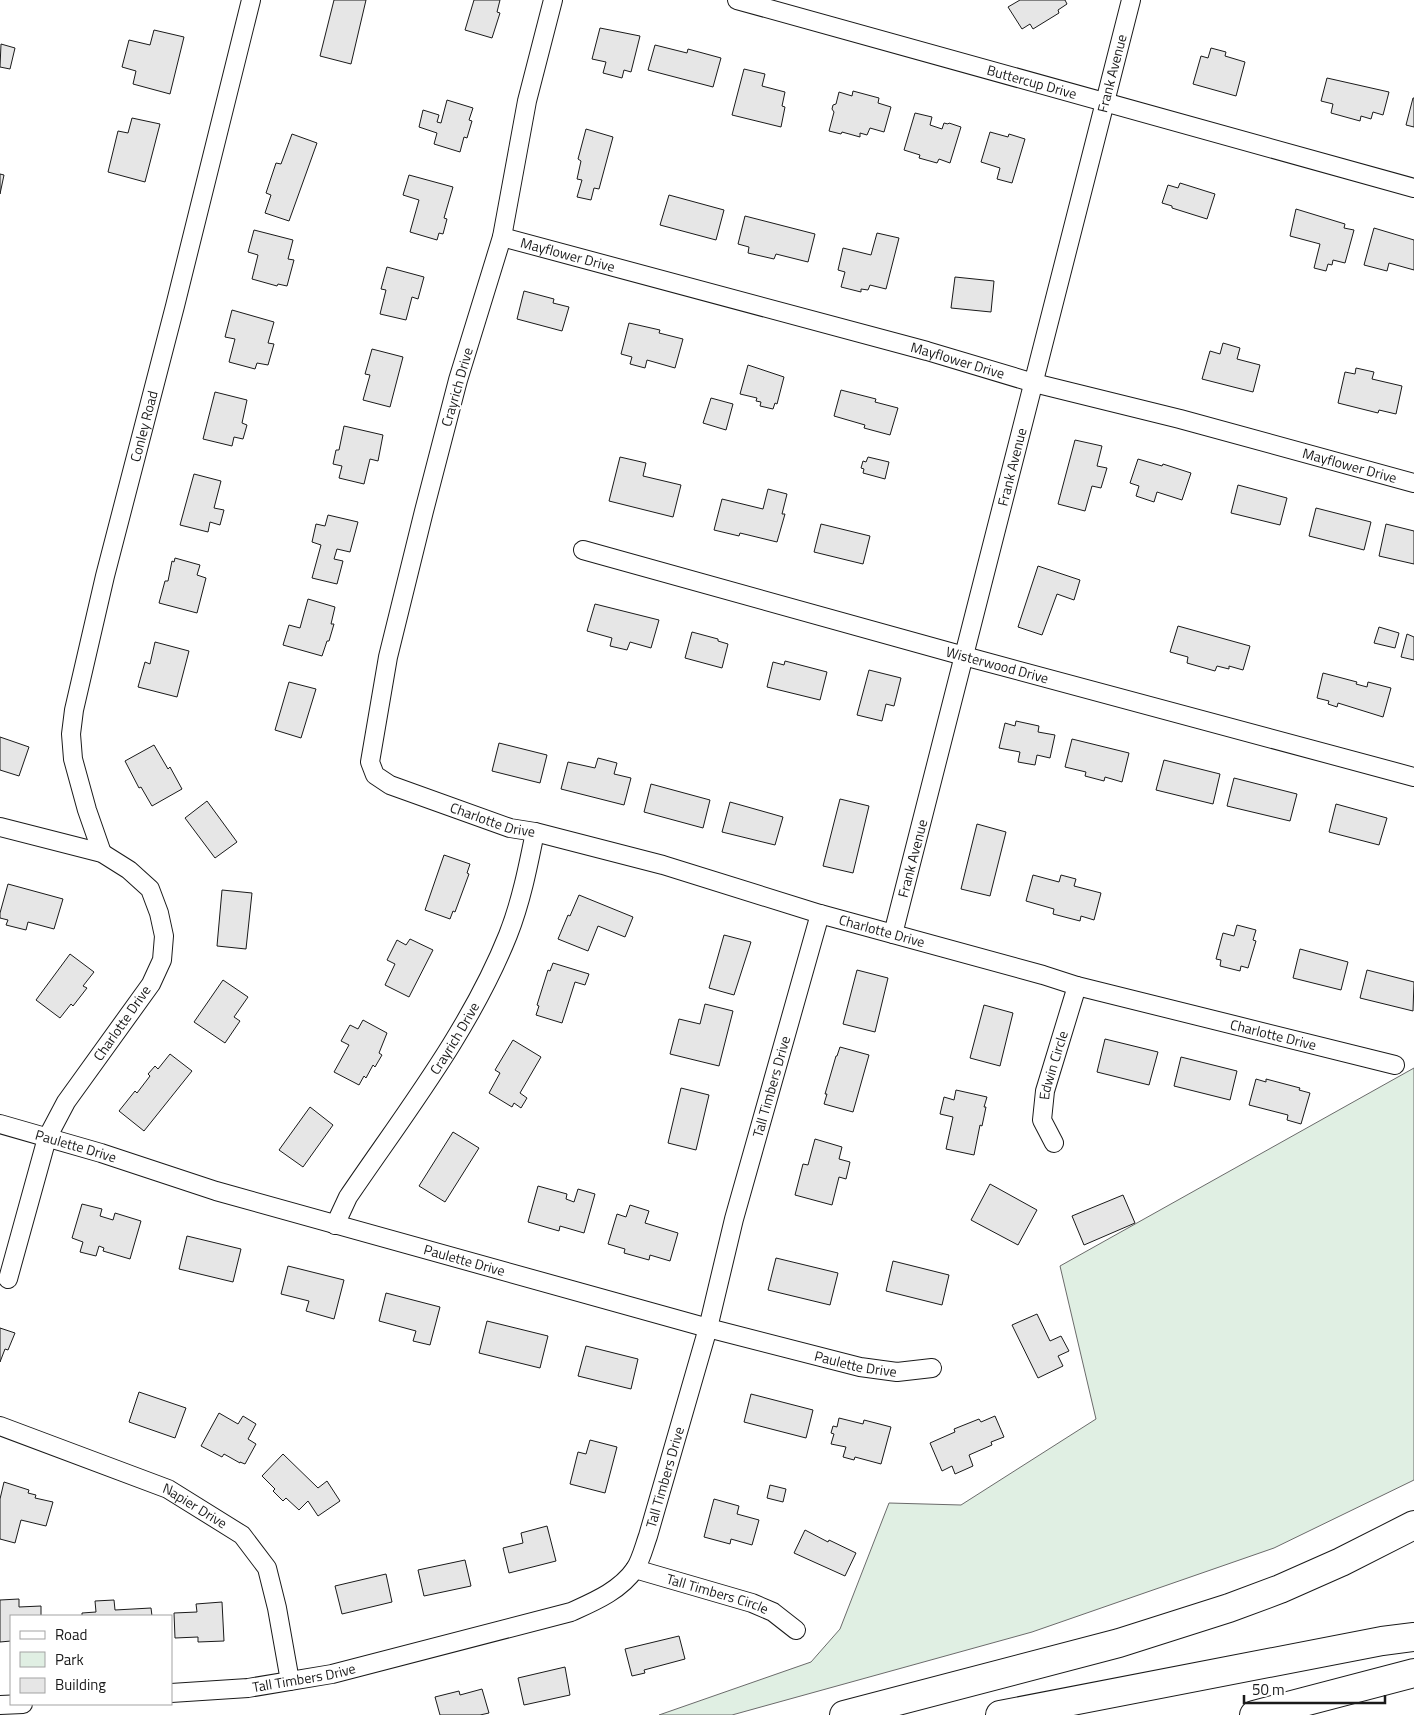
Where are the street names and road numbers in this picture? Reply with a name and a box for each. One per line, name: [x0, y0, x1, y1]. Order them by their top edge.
street label: Frank Avenue: [1091, 32, 1132, 115]
street label: Buttercup Drive: [985, 59, 1079, 104]
street label: Mayflower Drive: [518, 231, 617, 277]
street label: Mayflower Drive: [908, 336, 1007, 384]
street label: Crayrich Drive: [435, 345, 478, 429]
street label: Conley Road: [124, 388, 163, 464]
street label: Frank Avenue: [992, 425, 1032, 508]
street label: Mayflower Drive: [1300, 442, 1399, 488]
street label: Wisterwood Drive: [944, 641, 1051, 688]
street label: Charlotte Drive: [447, 796, 537, 842]
street label: Frank Avenue: [892, 817, 932, 900]
street label: Charlotte Drive: [837, 909, 927, 952]
street label: Charlotte Drive: [88, 981, 155, 1065]
street label: Crayrich Drive: [424, 998, 484, 1079]
street label: Charlotte Drive: [1228, 1013, 1319, 1055]
street label: Edwin Circle: [1033, 1028, 1073, 1101]
street label: Tall Timbers Drive: [747, 1033, 795, 1140]
street label: Paulette Drive: [33, 1124, 119, 1167]
street label: Paulette Drive: [421, 1238, 508, 1281]
street label: Paulette Drive: [812, 1345, 898, 1382]
street label: Tall Timbers Drive: [640, 1424, 689, 1530]
street label: Napier Drive: [160, 1477, 231, 1533]
street label: Tall Timbers Circle: [664, 1568, 772, 1619]
street label: Tall Timbers Drive: [251, 1657, 358, 1697]

